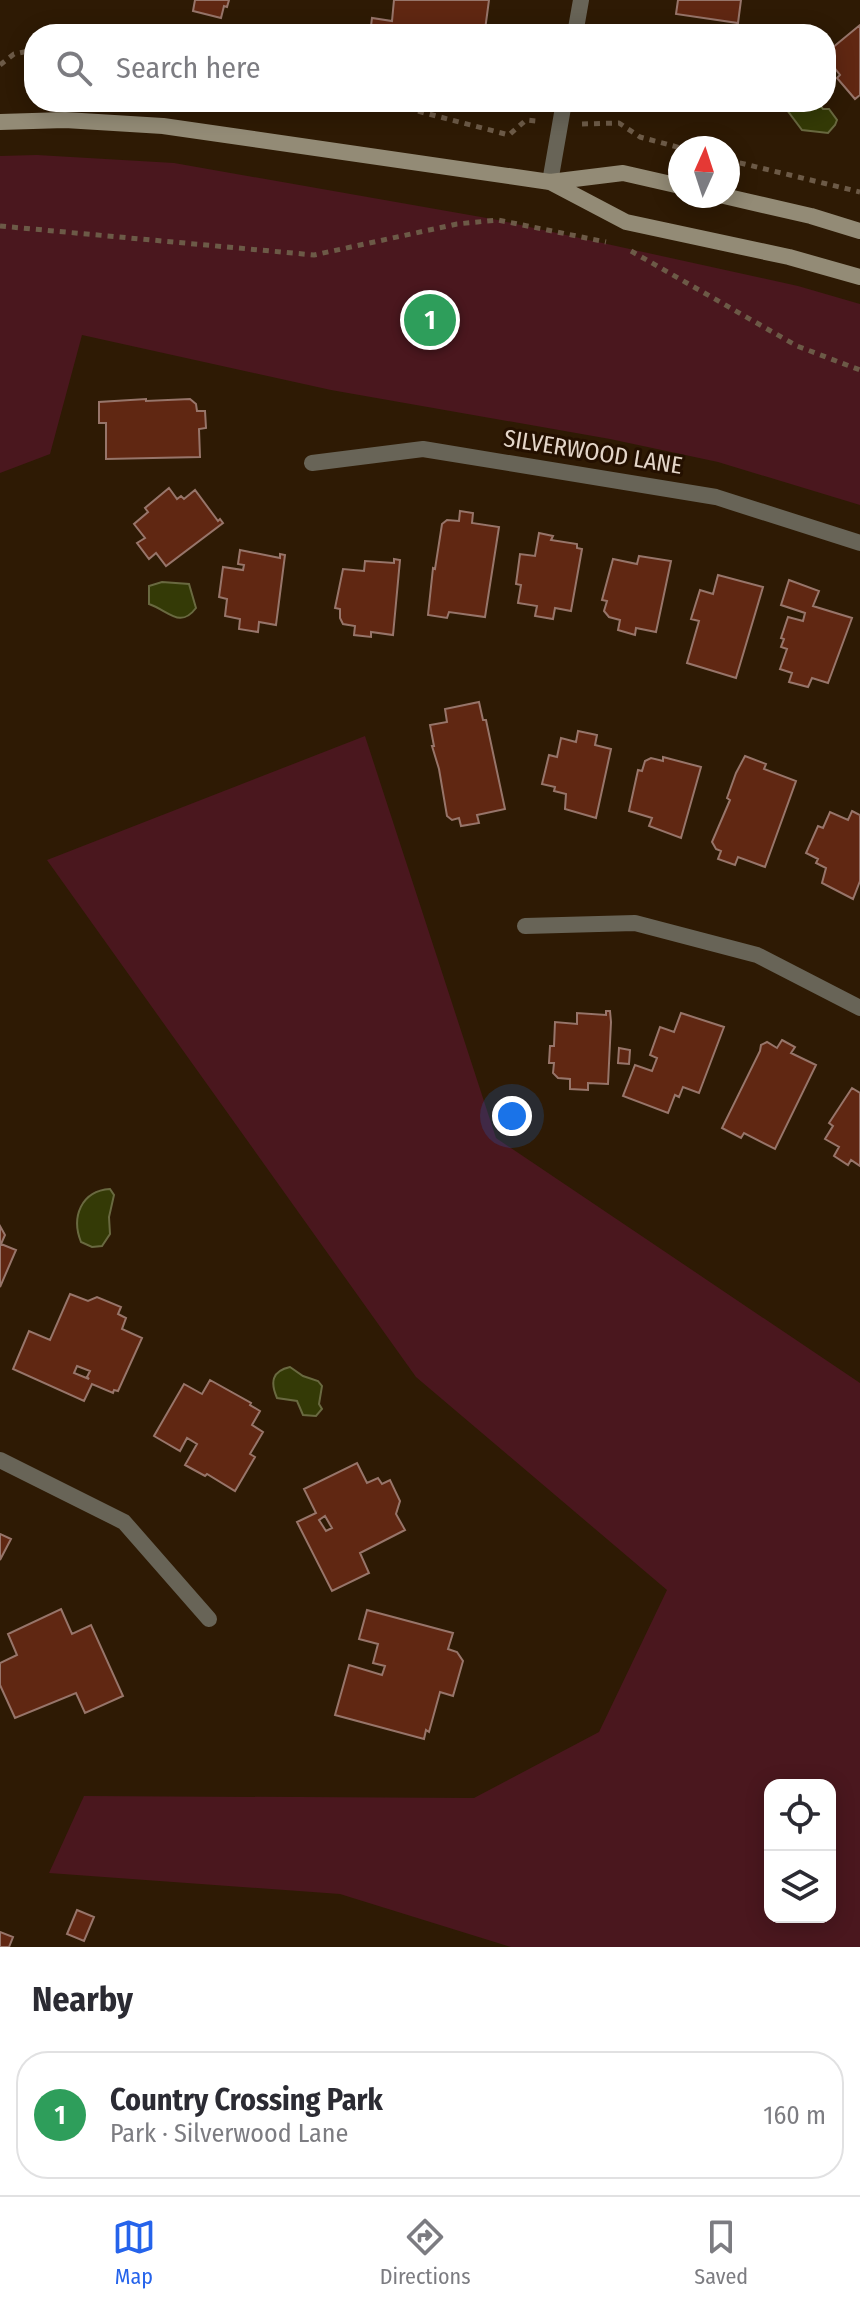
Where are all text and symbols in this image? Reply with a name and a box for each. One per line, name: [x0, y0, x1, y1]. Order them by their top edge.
search box: [24, 24, 836, 112]
icon: search: [52, 46, 96, 90]
text: Search here: [116, 50, 261, 86]
north arrow: [668, 136, 740, 208]
pin: 1: [404, 290, 456, 350]
street label: SILVERWOOD LANE: [502, 424, 684, 480]
your location: [492, 1096, 532, 1136]
map controls: [764, 1779, 836, 1923]
button: locate: [764, 1779, 836, 1851]
button: layers: [764, 1851, 836, 1923]
text: Nearby: [32, 1979, 133, 2020]
text: Country Crossing Park: [110, 2082, 383, 2118]
text: 1: [55, 2100, 66, 2131]
text: 160 m: [763, 2100, 826, 2131]
text: Park · Silverwood Lane: [110, 2118, 348, 2149]
tab: Map: [112, 2215, 156, 2290]
tab: Directions: [380, 2215, 471, 2290]
tab: Saved: [694, 2215, 748, 2290]

